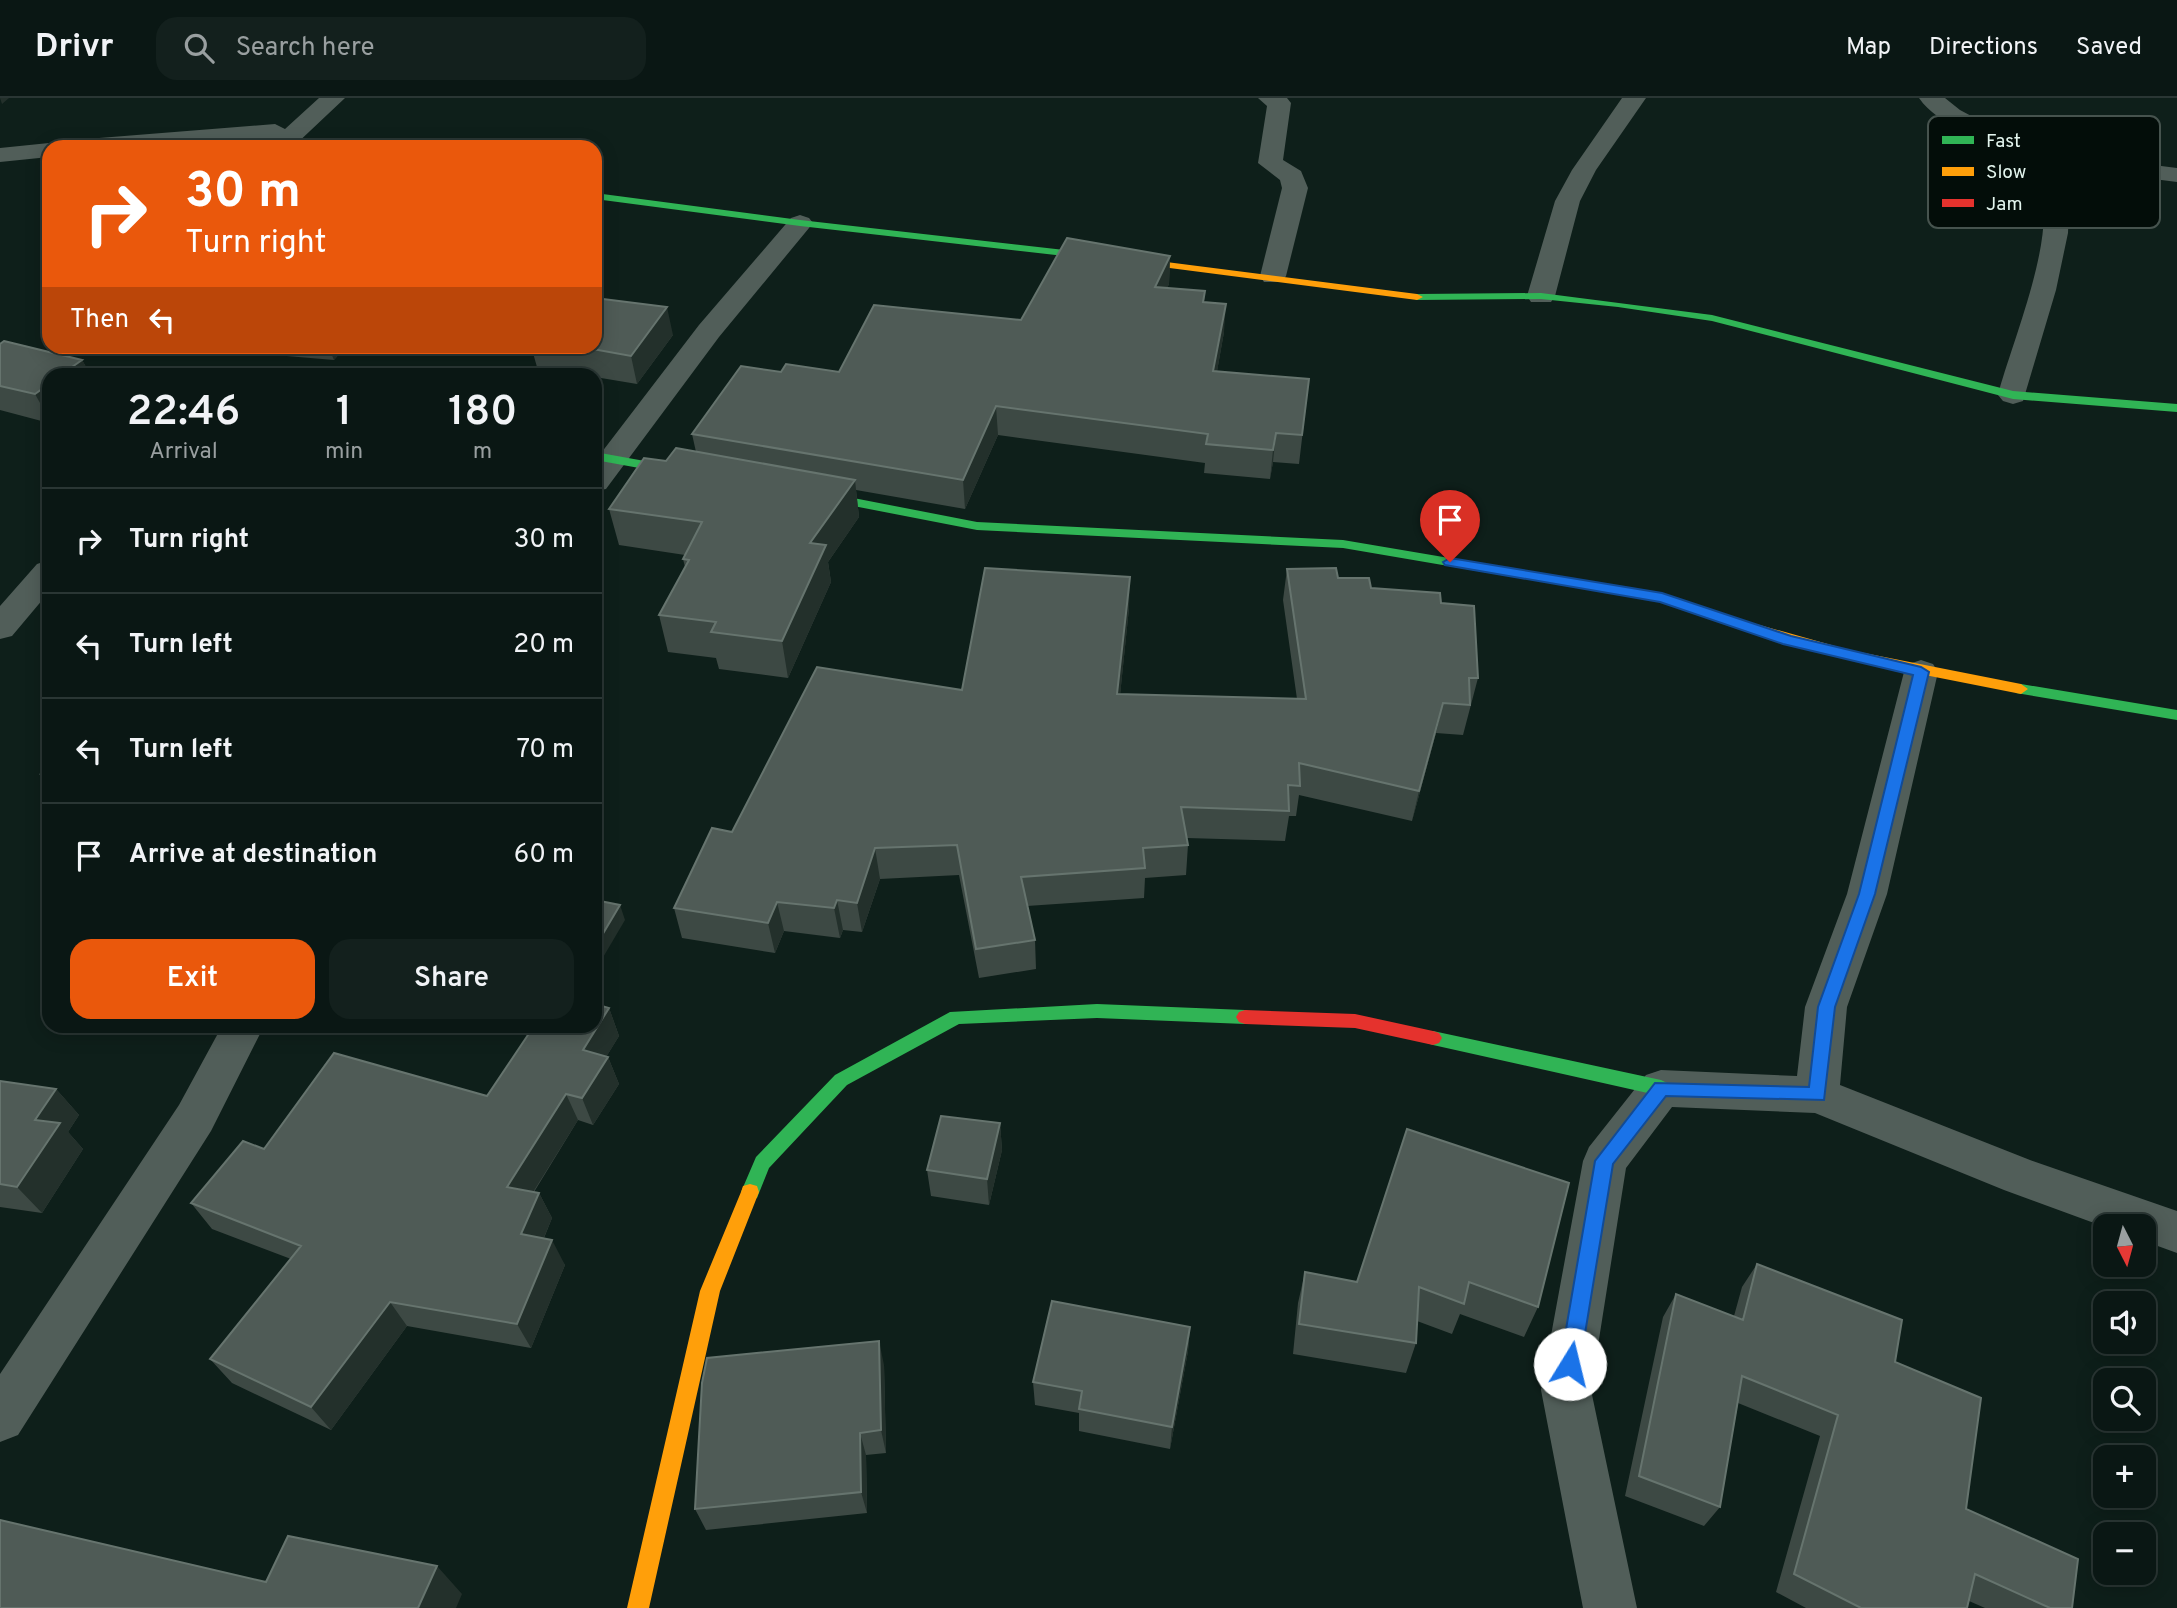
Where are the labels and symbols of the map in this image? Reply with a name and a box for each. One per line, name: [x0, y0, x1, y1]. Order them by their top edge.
legend: [1928, 116, 2160, 228]
text: Fast: [1986, 130, 2021, 154]
text: Slow: [1986, 161, 2026, 185]
text: Jam: [1986, 193, 2023, 217]
pin: [1420, 490, 1480, 562]
north arrow: [2093, 1214, 2156, 1278]
position arrow: [1533, 1327, 1607, 1401]

